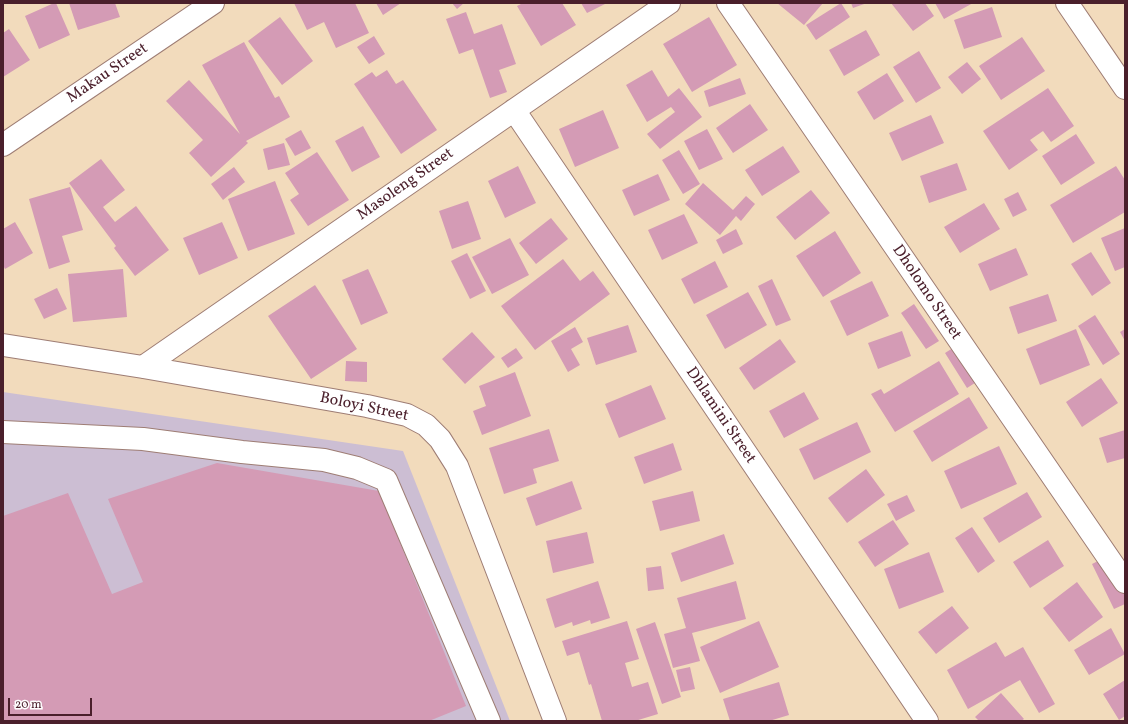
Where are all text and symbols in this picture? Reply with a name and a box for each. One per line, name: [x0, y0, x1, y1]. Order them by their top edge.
street label: Makau Street: [64, 40, 152, 108]
street label: Masoleng Street: [354, 145, 458, 225]
street label: Dholomo Street: [887, 242, 965, 344]
street label: Dhlamini Street: [681, 364, 759, 468]
street label: Boloyi Street: [318, 389, 410, 427]
scale bar: [10, 690, 94, 716]
text: 20 m: [15, 697, 42, 713]

